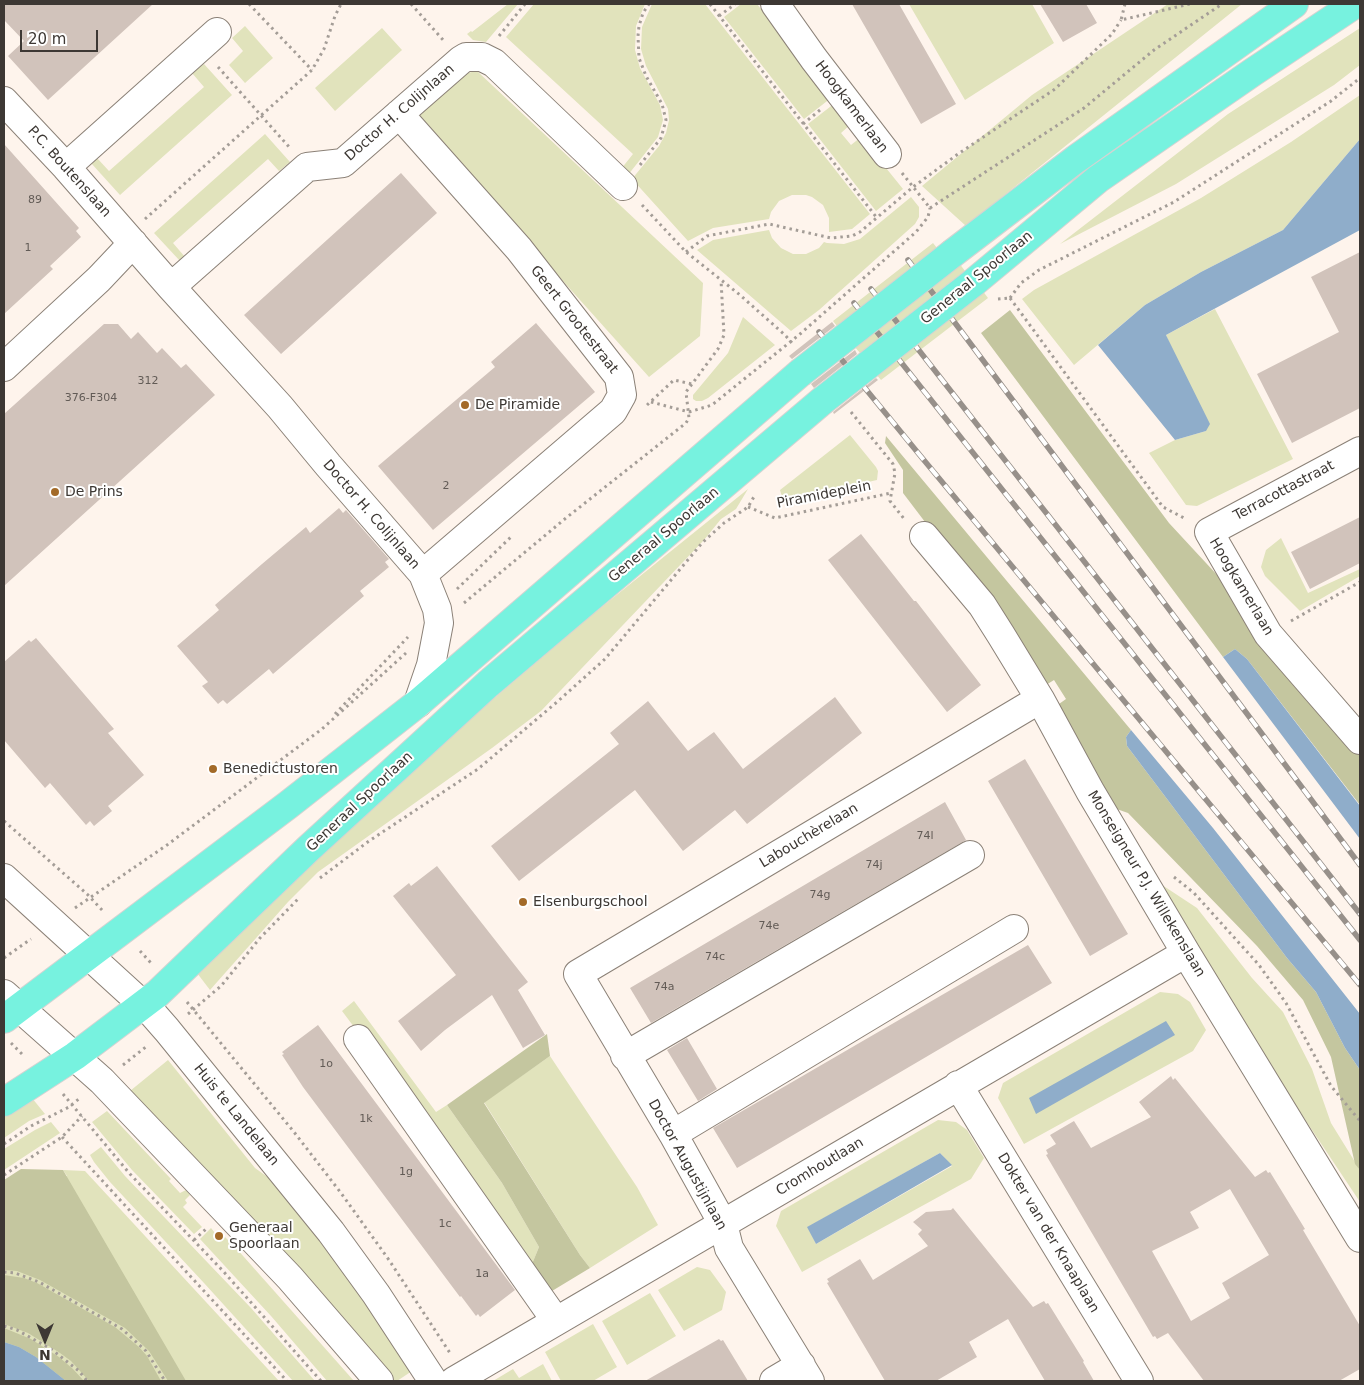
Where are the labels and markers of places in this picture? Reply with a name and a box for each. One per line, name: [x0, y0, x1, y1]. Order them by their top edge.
place label: De Piramide: [475, 397, 560, 413]
marker: De Piramide: [459, 399, 471, 411]
place label: De Prins: [65, 484, 123, 500]
marker: De Prins: [49, 486, 61, 498]
place label: Benedictustoren: [223, 761, 338, 777]
marker: Benedictustoren: [207, 763, 219, 775]
place label: Elsenburgschool: [533, 894, 648, 910]
marker: Elsenburgschool: [517, 896, 529, 908]
place label: Generaal Spoorlaan: [229, 1220, 300, 1252]
marker: Generaal Spoorlaan: [213, 1230, 225, 1242]

